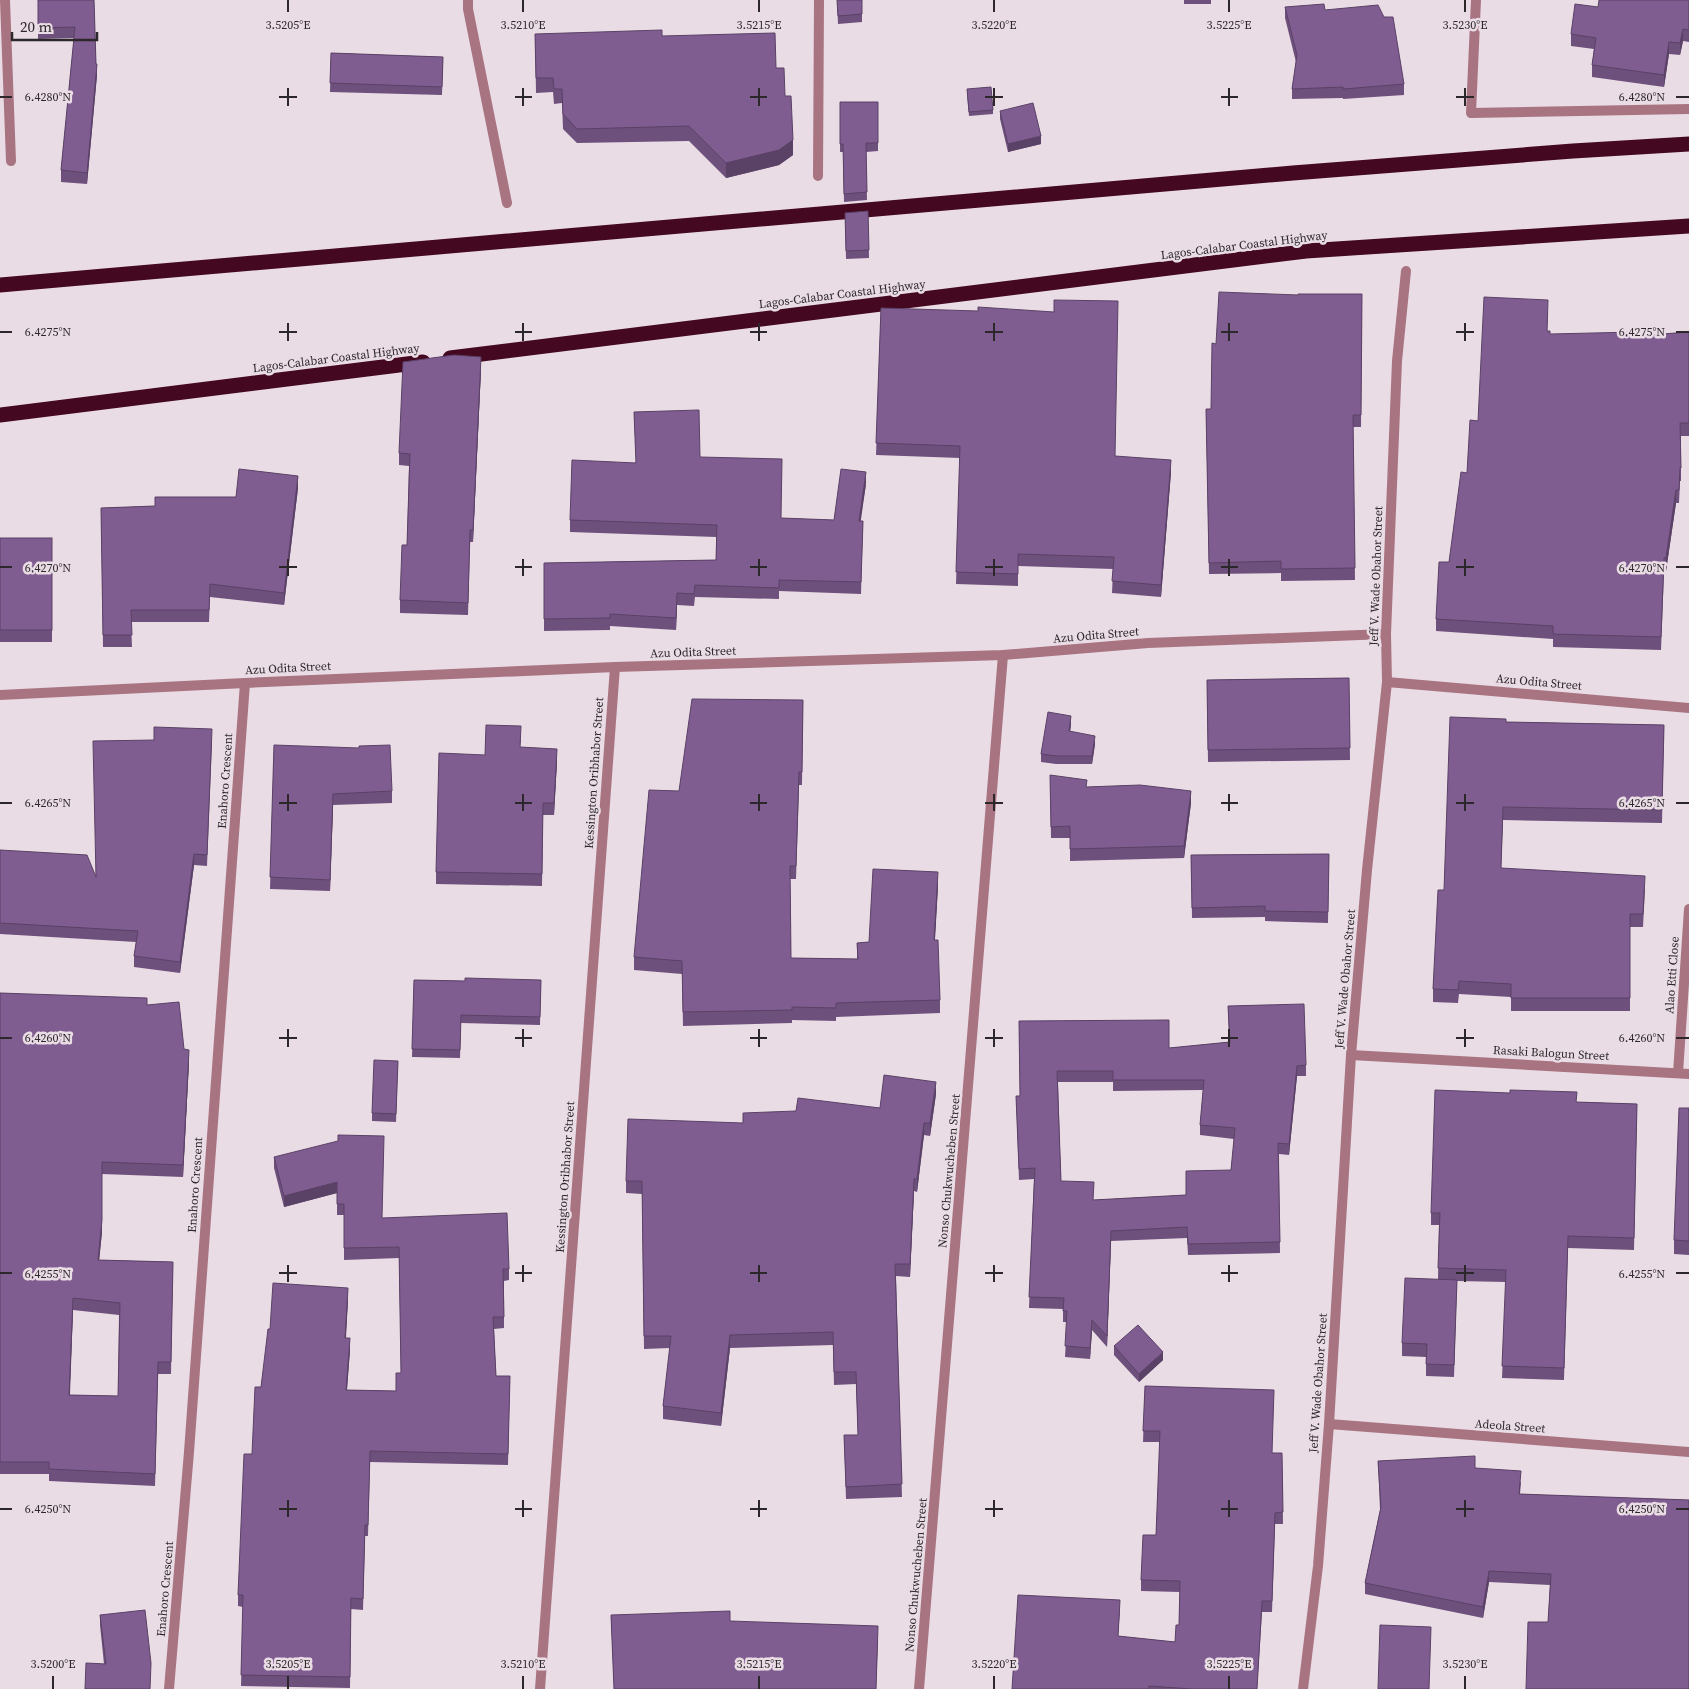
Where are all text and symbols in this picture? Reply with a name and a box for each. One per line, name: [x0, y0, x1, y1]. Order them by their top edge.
scale bar: [12, 10, 98, 42]
text: 20 m: [20, 16, 52, 37]
text: 3.5205°E: [266, 17, 310, 33]
text: 3.5210°E: [501, 17, 545, 33]
text: 3.5215°E: [737, 17, 781, 33]
text: 3.5220°E: [972, 17, 1016, 33]
text: 3.5225°E: [1207, 17, 1251, 33]
text: 3.5230°E: [1443, 17, 1487, 33]
text: 6.4280°N: [25, 89, 71, 105]
text: 6.4280°N: [1619, 89, 1665, 105]
street label: Lagos-Calabar Coastal Highway: [1160, 227, 1329, 263]
street label: Lagos-Calabar Coastal Highway: [758, 276, 927, 312]
text: 6.4275°N: [25, 324, 71, 340]
text: 6.4275°N: [1619, 324, 1665, 340]
street label: Lagos-Calabar Coastal Highway: [252, 340, 421, 376]
street label: Jeff V. Wade Obahor Street: [1366, 506, 1386, 647]
text: 6.4270°N: [25, 560, 71, 576]
text: 6.4270°N: [1619, 560, 1665, 576]
street label: Azu Odita Street: [1053, 623, 1140, 647]
street label: Azu Odita Street: [650, 643, 736, 661]
street label: Azu Odita Street: [245, 658, 331, 678]
street label: Azu Odita Street: [1496, 670, 1583, 694]
street label: Kessington Oribhabor Street: [581, 697, 607, 849]
street label: Enahoro Crescent: [214, 733, 236, 829]
text: 6.4265°N: [25, 795, 71, 811]
text: 6.4265°N: [1619, 795, 1665, 811]
street label: Jeff V. Wade Obahor Street: [1331, 909, 1359, 1050]
street label: Alao Etti Close: [1661, 936, 1683, 1014]
text: 6.4260°N: [25, 1030, 71, 1046]
text: 6.4260°N: [1619, 1030, 1665, 1046]
street label: Rasaki Balogun Street: [1493, 1042, 1610, 1064]
street label: Nonso Chukwucheben Street: [934, 1093, 964, 1249]
street label: Kessington Oribhabor Street: [552, 1101, 578, 1253]
street label: Enahoro Crescent: [184, 1137, 206, 1233]
text: 6.4255°N: [25, 1266, 71, 1282]
text: 6.4255°N: [1619, 1266, 1665, 1282]
street label: Jeff V. Wade Obahor Street: [1305, 1313, 1331, 1454]
street label: Adeola Street: [1474, 1416, 1546, 1436]
street label: Nonso Chukwucheben Street: [901, 1497, 931, 1653]
text: 6.4250°N: [25, 1501, 71, 1517]
text: 6.4250°N: [1619, 1501, 1665, 1517]
street label: Enahoro Crescent: [153, 1541, 177, 1637]
text: 3.5200°E: [31, 1656, 75, 1672]
text: 3.5205°E: [266, 1656, 310, 1672]
text: 3.5210°E: [501, 1656, 545, 1672]
text: 3.5215°E: [737, 1656, 781, 1672]
text: 3.5220°E: [972, 1656, 1016, 1672]
text: 3.5225°E: [1207, 1656, 1251, 1672]
text: 3.5230°E: [1443, 1656, 1487, 1672]

